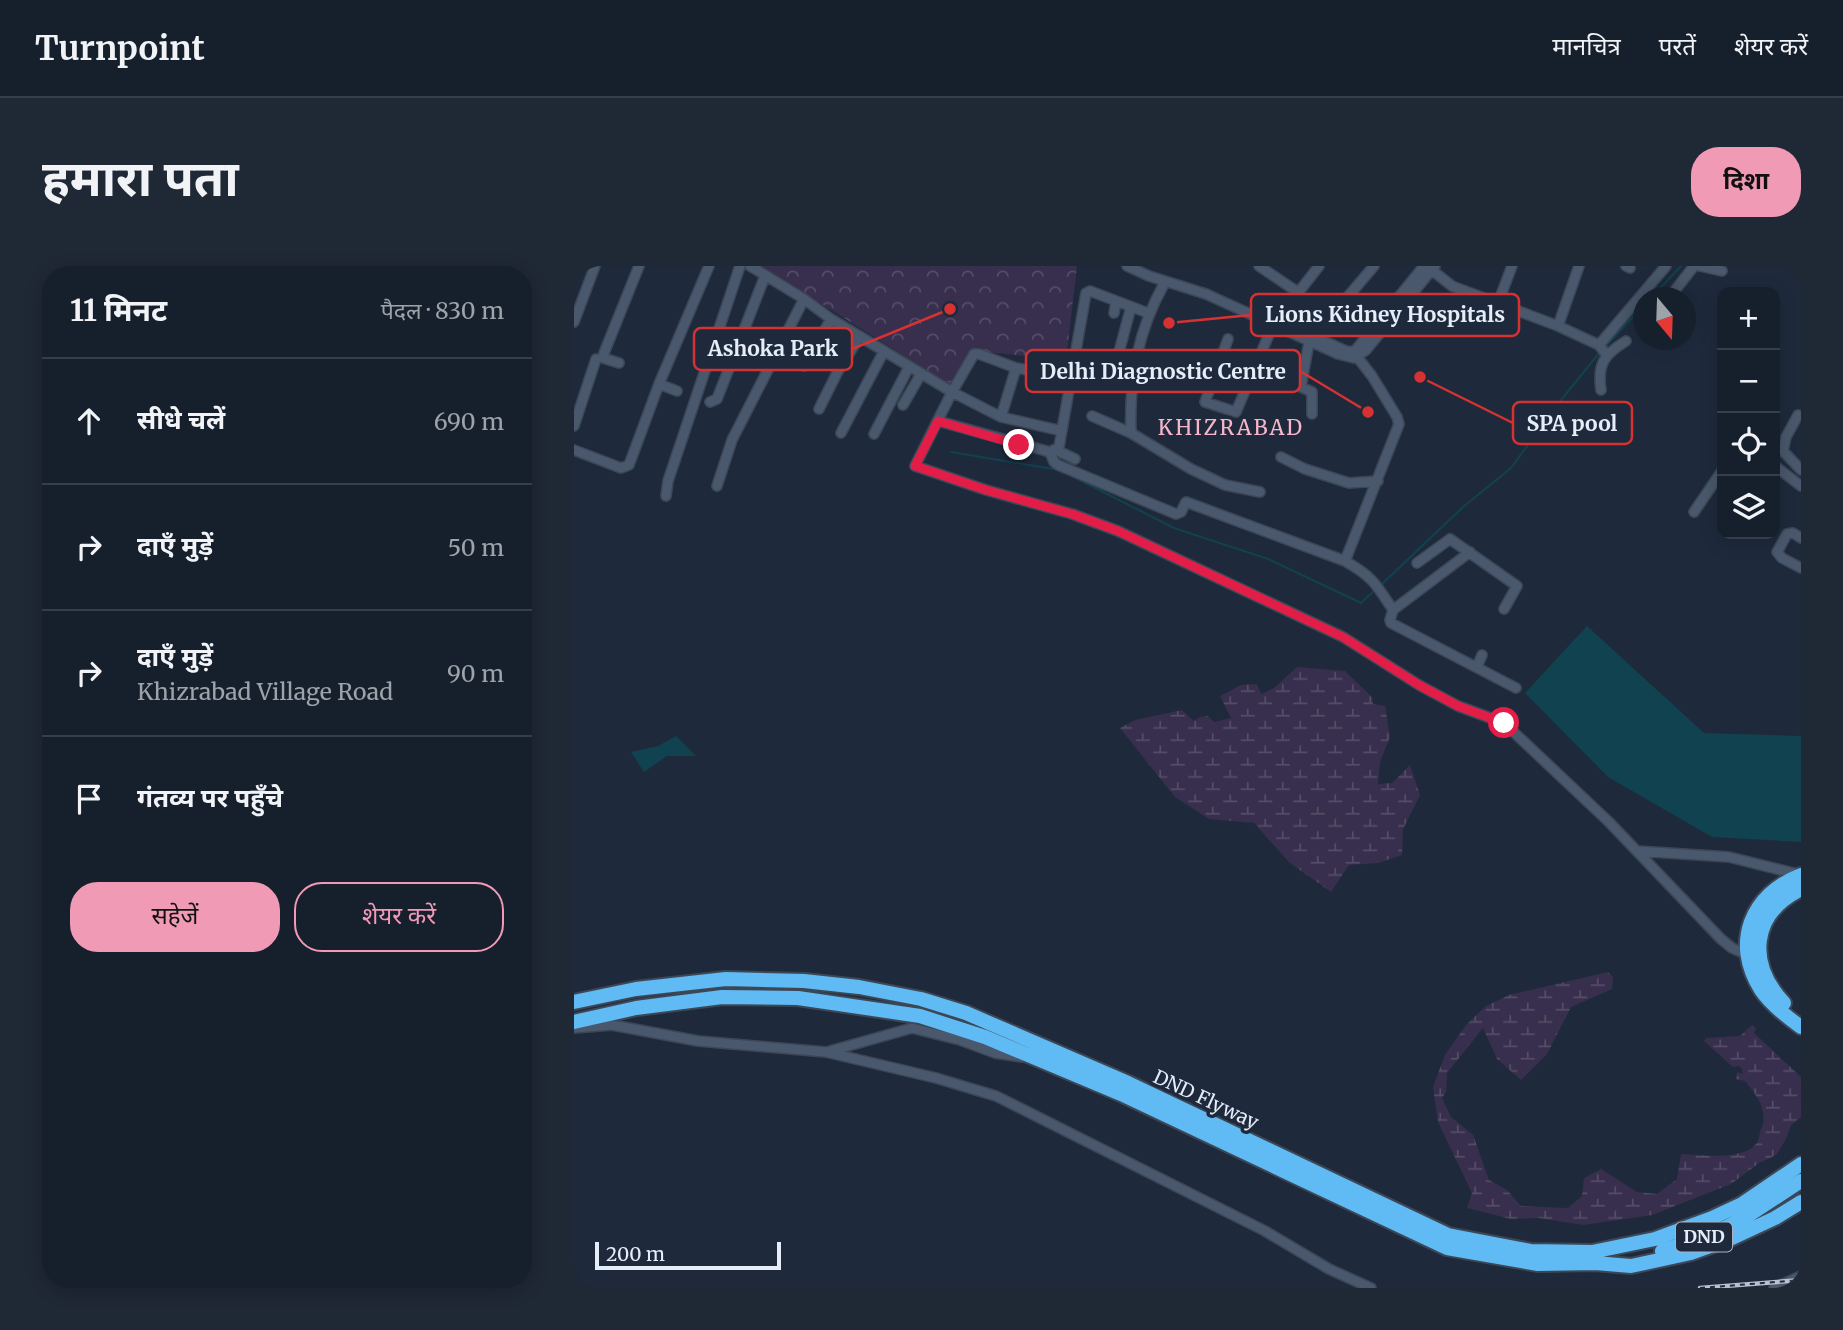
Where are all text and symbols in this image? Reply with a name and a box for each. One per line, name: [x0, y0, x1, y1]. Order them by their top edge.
text: Turnpoint: [35, 28, 205, 69]
text: मानचित्र: [1552, 31, 1621, 62]
text: परतें: [1659, 31, 1696, 62]
text: शेयर करें: [1734, 31, 1808, 62]
button: दिशा: [1691, 147, 1801, 217]
text: हमारा पता: [42, 148, 239, 209]
north arrow: [1633, 287, 1696, 350]
map controls: [1717, 287, 1780, 539]
button: +: [1717, 287, 1780, 350]
text: 11 मिनट: [70, 291, 167, 329]
callout: Lions Kidney Hospitals: [1251, 294, 1519, 336]
text: पैदल · 830 m: [381, 296, 504, 325]
text: Lions Kidney Hospitals: [1265, 301, 1505, 328]
callout: Ashoka Park: [694, 328, 852, 370]
text: Ashoka Park: [707, 335, 839, 362]
callout: Delhi Diagnostic Centre: [1026, 350, 1300, 392]
button: −: [1717, 350, 1780, 413]
text: Delhi Diagnostic Centre: [1040, 358, 1286, 385]
icon: ahead: [70, 402, 108, 440]
callout: SPA pool: [1513, 402, 1632, 444]
text: सीधे चलें: [137, 403, 225, 436]
text: 690 m: [434, 407, 504, 436]
text: SPA pool: [1527, 410, 1618, 437]
button: locate: [1717, 413, 1780, 476]
district label: KHIZRABAD: [1158, 414, 1304, 441]
route end: [1003, 429, 1034, 460]
button: layers: [1717, 476, 1780, 539]
icon: right: [70, 528, 108, 566]
text: दाएँ मुड़ें: [137, 529, 213, 562]
text: 50 m: [448, 533, 504, 562]
text: दाएँ मुड़ें: [137, 640, 213, 673]
icon: right: [70, 654, 108, 692]
text: 90 m: [447, 659, 504, 688]
text: Khizrabad Village Road: [137, 677, 393, 706]
route start: [1488, 707, 1519, 738]
icon: arrive: [70, 780, 108, 818]
text: गंतव्य पर पहुँचे: [137, 781, 283, 814]
button: सहेजें: [70, 882, 280, 952]
button: शेयर करें: [294, 882, 504, 952]
street label: DND Flyway: [1150, 1064, 1262, 1134]
road number: DND: [1676, 1222, 1732, 1252]
scale bar: [595, 1239, 780, 1271]
text: 200 m: [606, 1242, 665, 1266]

